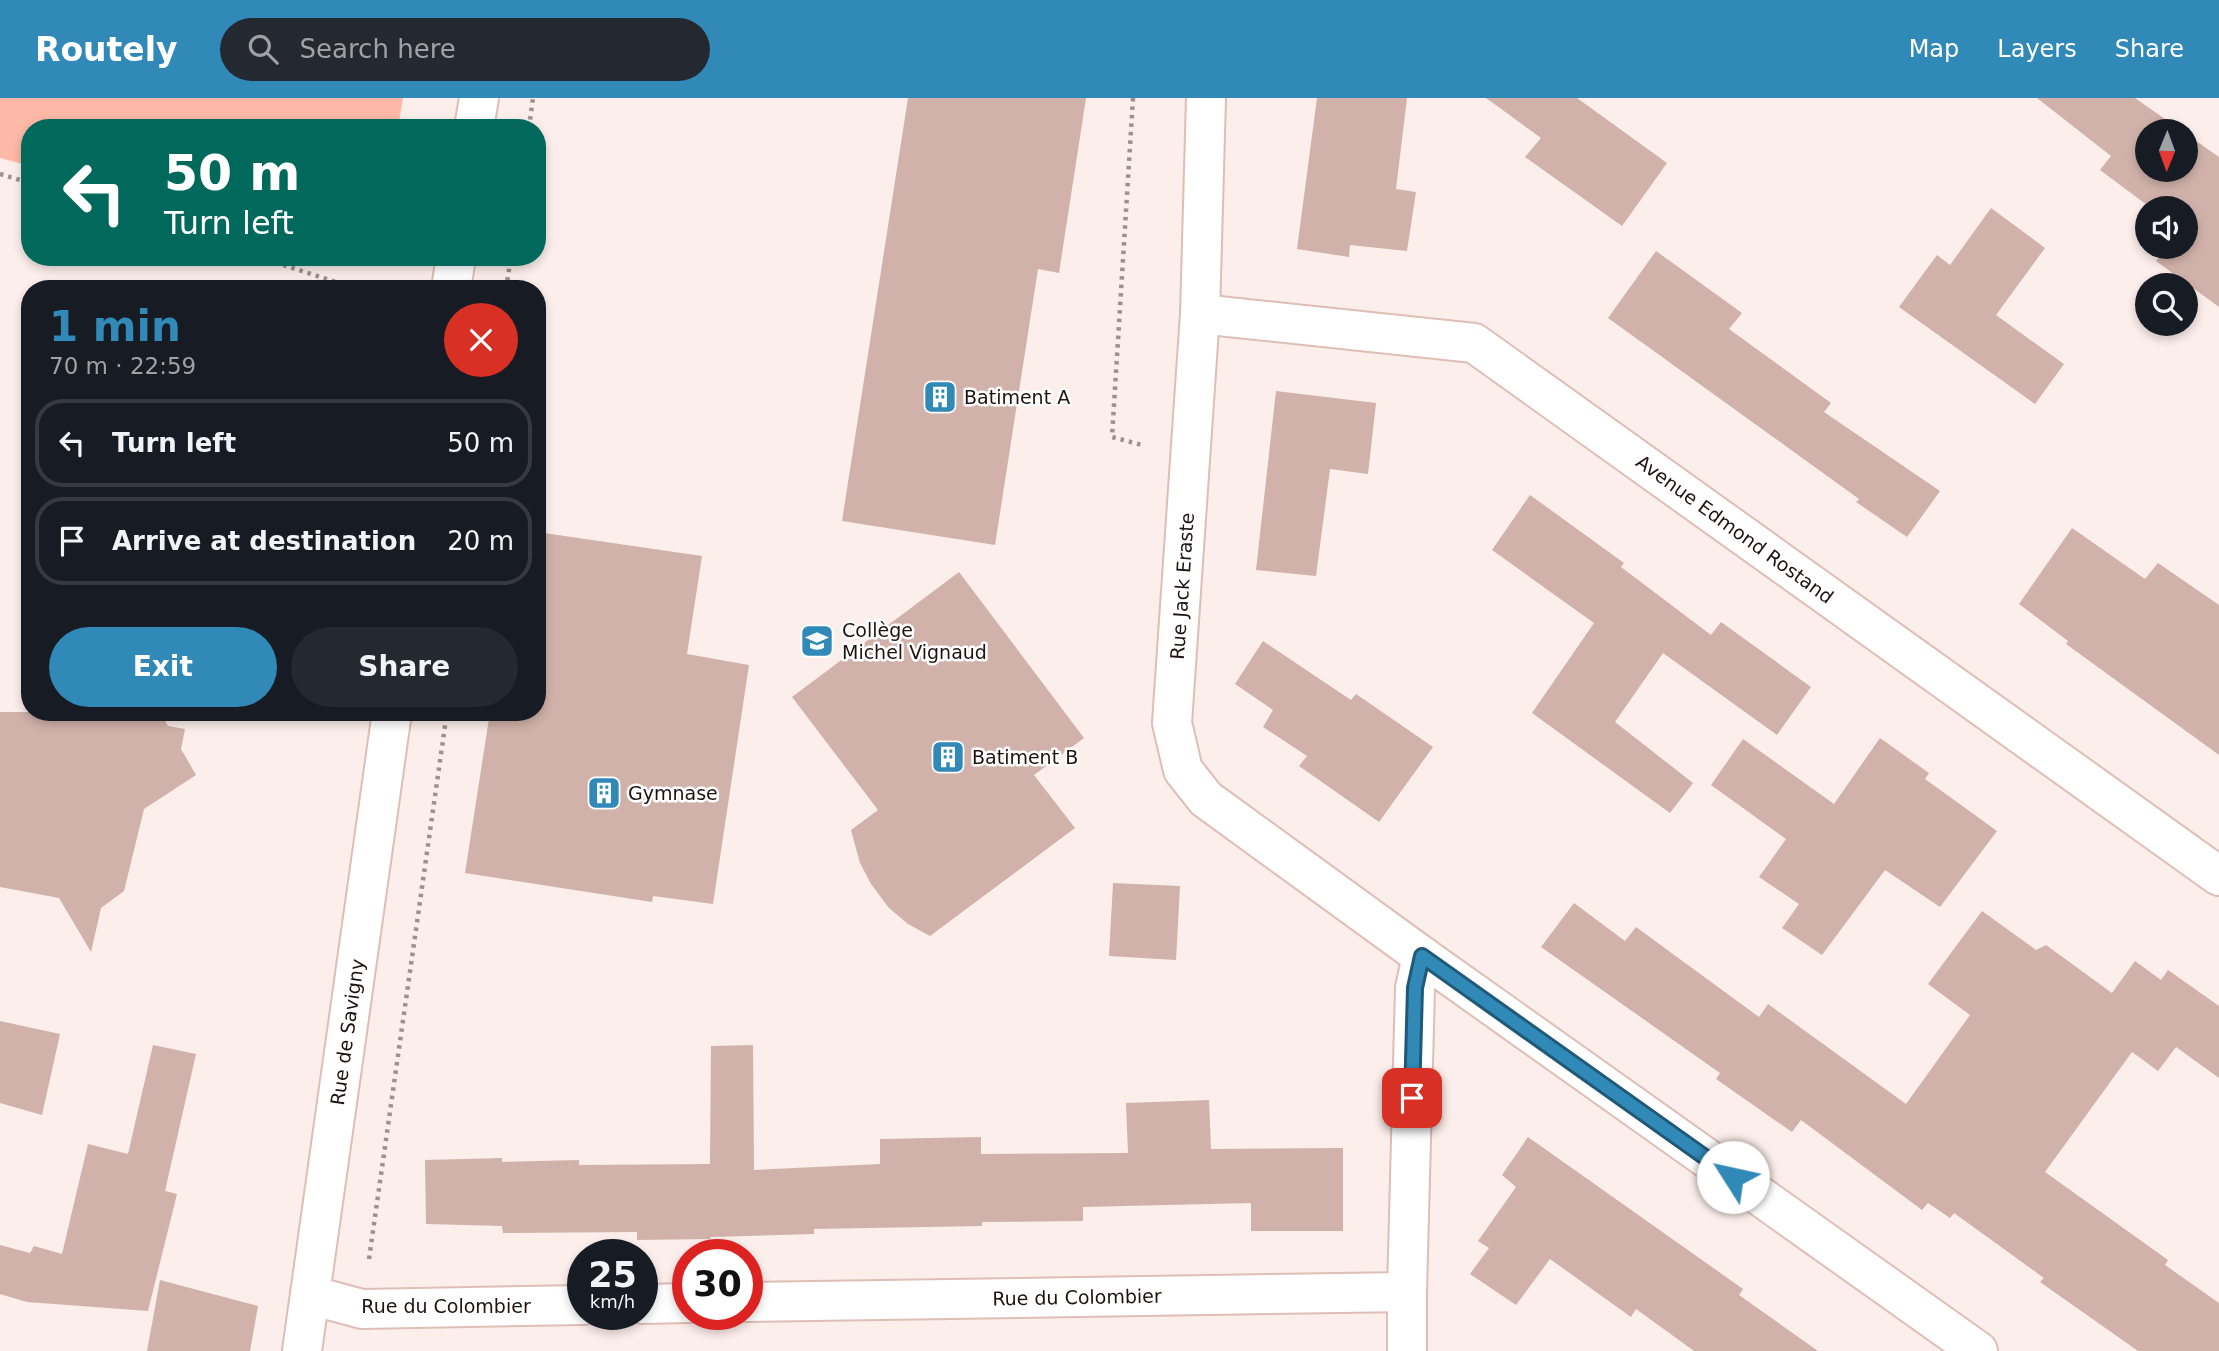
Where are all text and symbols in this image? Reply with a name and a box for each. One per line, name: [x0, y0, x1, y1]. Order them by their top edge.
search box: [220, 18, 710, 81]
text: Routely: [35, 30, 178, 69]
icon: search: [244, 30, 282, 68]
text: Search here: [300, 34, 456, 64]
text: Map: [1909, 35, 1959, 63]
text: Layers: [1997, 35, 2077, 63]
text: Share: [2115, 35, 2184, 63]
north arrow: [2135, 119, 2198, 182]
map controls: [2135, 119, 2198, 336]
text: 50 m: [164, 145, 300, 202]
icon: left: [49, 147, 140, 238]
button: sound: [2135, 196, 2198, 259]
text: Turn left: [164, 204, 294, 242]
button: search: [2135, 273, 2198, 336]
text: 1 min: [49, 302, 181, 351]
button: close: [444, 303, 518, 377]
text: 70 m · 22:59: [49, 353, 196, 379]
building icon: Batiment A: [921, 378, 959, 416]
place label: Batiment A: [964, 386, 1070, 408]
icon: left: [53, 424, 91, 462]
text: Turn left: [112, 428, 236, 458]
text: 50 m: [447, 428, 514, 458]
street label: Avenue Edmond Rostand: [1632, 450, 1838, 608]
street label: Rue Jack Eraste: [1166, 512, 1198, 660]
icon: arrive: [53, 522, 91, 560]
text: Arrive at destination: [112, 526, 416, 556]
text: 20 m: [447, 526, 514, 556]
place label: Collège Michel Vignaud: [842, 619, 987, 663]
school or university icon: Collège Michel Vignaud: [798, 622, 836, 660]
button: Exit: [49, 627, 277, 707]
button: Share: [291, 627, 518, 707]
building icon: Batiment B: [929, 738, 967, 776]
place label: Batiment B: [972, 746, 1078, 768]
building icon: Gymnase: [585, 774, 623, 812]
place label: Gymnase: [628, 782, 718, 804]
street label: Rue de Savigny: [326, 957, 368, 1107]
pin: [1382, 1068, 1442, 1128]
icon: arrive: [1393, 1079, 1431, 1117]
position arrow: [1696, 1140, 1770, 1214]
speed limit sign: 30: [672, 1239, 763, 1330]
text: 25: [588, 1255, 637, 1295]
street label: Rue du Colombier: [992, 1285, 1162, 1309]
text: km/h: [590, 1291, 635, 1312]
street label: Rue du Colombier: [361, 1295, 531, 1317]

